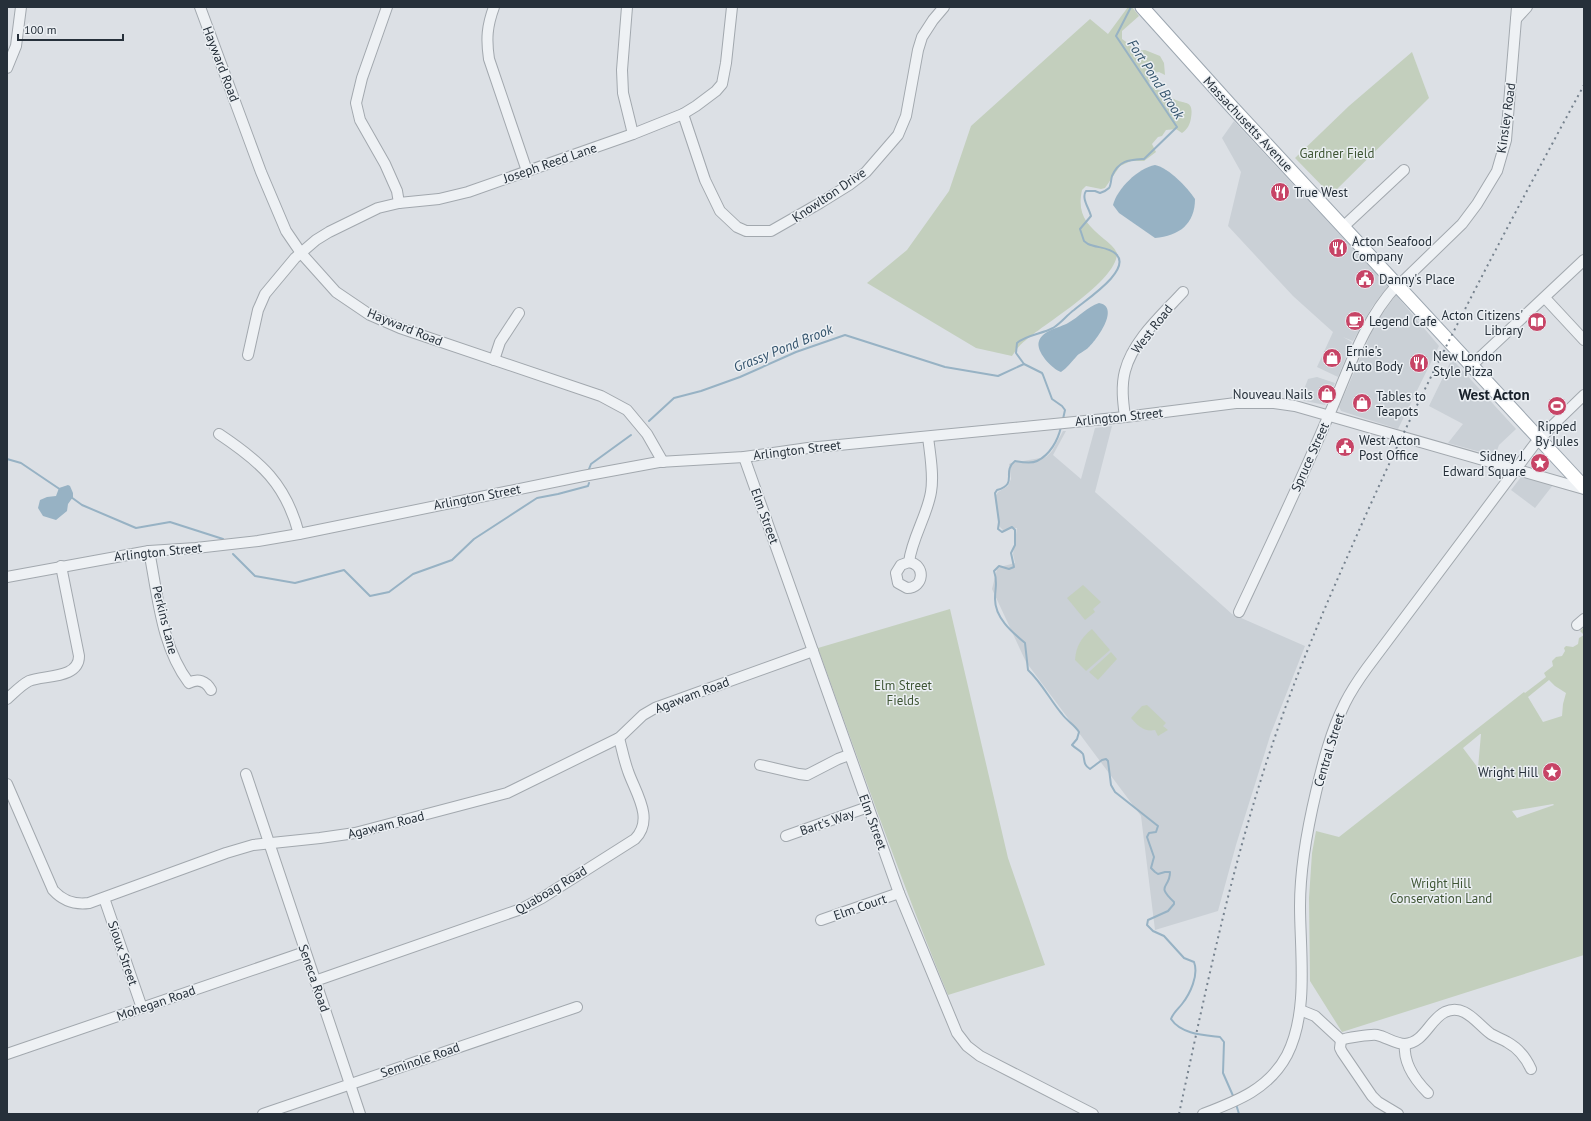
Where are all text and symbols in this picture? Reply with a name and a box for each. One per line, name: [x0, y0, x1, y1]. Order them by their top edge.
scale bar: [18, 16, 123, 42]
text: 100 m: [24, 22, 57, 37]
street label: Hayward Road: [199, 24, 243, 104]
water label: Fort Pond Brook: [1123, 36, 1189, 123]
street label: Massachusetts Avenue: [1199, 73, 1297, 175]
street label: Kinsley Road: [1493, 82, 1519, 154]
street label: Joseph Reed Lane: [500, 139, 599, 187]
park label: Gardner Field: [1299, 145, 1375, 162]
street label: Knowlton Drive: [789, 164, 869, 226]
restaurant icon: True West: [1269, 181, 1291, 203]
place label: True West: [1294, 184, 1348, 201]
place label: Acton Seafood Company: [1352, 233, 1432, 265]
restaurant icon: Acton Seafood Company: [1327, 237, 1349, 259]
public building icon: Danny's Place: [1354, 268, 1376, 290]
place label: Danny's Place: [1379, 271, 1455, 288]
street label: West Road: [1128, 301, 1176, 357]
street label: Hayward Road: [365, 304, 445, 350]
place label: Acton Citizens' Library: [1441, 307, 1523, 339]
cafe icon: Legend Cafe: [1344, 310, 1366, 332]
library icon: Acton Citizens' Library: [1526, 311, 1548, 333]
place label: Legend Cafe: [1369, 313, 1437, 330]
water label: Grassy Pond Brook: [731, 320, 836, 376]
place label: Ernie's Auto Body: [1346, 343, 1403, 375]
shop icon: Ernie's Auto Body: [1321, 347, 1343, 369]
place label: New London Style Pizza: [1433, 348, 1502, 380]
restaurant icon: New London Style Pizza: [1408, 352, 1430, 374]
shop icon: Nouveau Nails: [1316, 383, 1338, 405]
district label: West Acton: [1458, 385, 1530, 404]
place label: Nouveau Nails: [1233, 386, 1313, 403]
place label: Tables to Teapots: [1376, 388, 1426, 420]
shop icon: Tables to Teapots: [1351, 392, 1373, 414]
sports icon: Ripped By Jules: [1546, 395, 1568, 417]
street label: Arlington Street: [1074, 404, 1164, 430]
place label: Ripped By Jules: [1535, 418, 1579, 450]
street label: Spruce Street: [1287, 419, 1333, 494]
place label: West Acton Post Office: [1359, 432, 1420, 464]
street label: Arlington Street: [752, 436, 842, 464]
public building icon: West Acton Post Office: [1334, 436, 1356, 458]
place label: Sidney J. Edward Square: [1443, 448, 1526, 480]
place icon: Sidney J. Edward Square: [1529, 452, 1551, 474]
street label: Arlington Street: [432, 480, 523, 514]
street label: Elm Street: [747, 486, 783, 547]
street label: Arlington Street: [113, 539, 203, 565]
street label: Perkins Lane: [148, 584, 182, 656]
street label: Agawam Road: [652, 673, 732, 717]
park label: Elm Street Fields: [874, 677, 933, 709]
street label: Central Street: [1310, 710, 1348, 789]
place icon: Wright Hill: [1541, 761, 1563, 783]
place label: Wright Hill: [1478, 764, 1538, 781]
street label: Elm Street: [855, 792, 891, 853]
street label: Bart's Way: [797, 805, 857, 839]
street label: Agawam Road: [346, 807, 426, 843]
street label: Quaboag Road: [512, 862, 590, 918]
park label: Wright Hill Conservation Land: [1390, 875, 1492, 907]
street label: Elm Court: [831, 890, 889, 924]
street label: Sioux Street: [104, 918, 142, 988]
street label: Seneca Road: [295, 942, 333, 1014]
street label: Mohegan Road: [114, 982, 198, 1024]
street label: Seminole Road: [378, 1038, 462, 1082]

